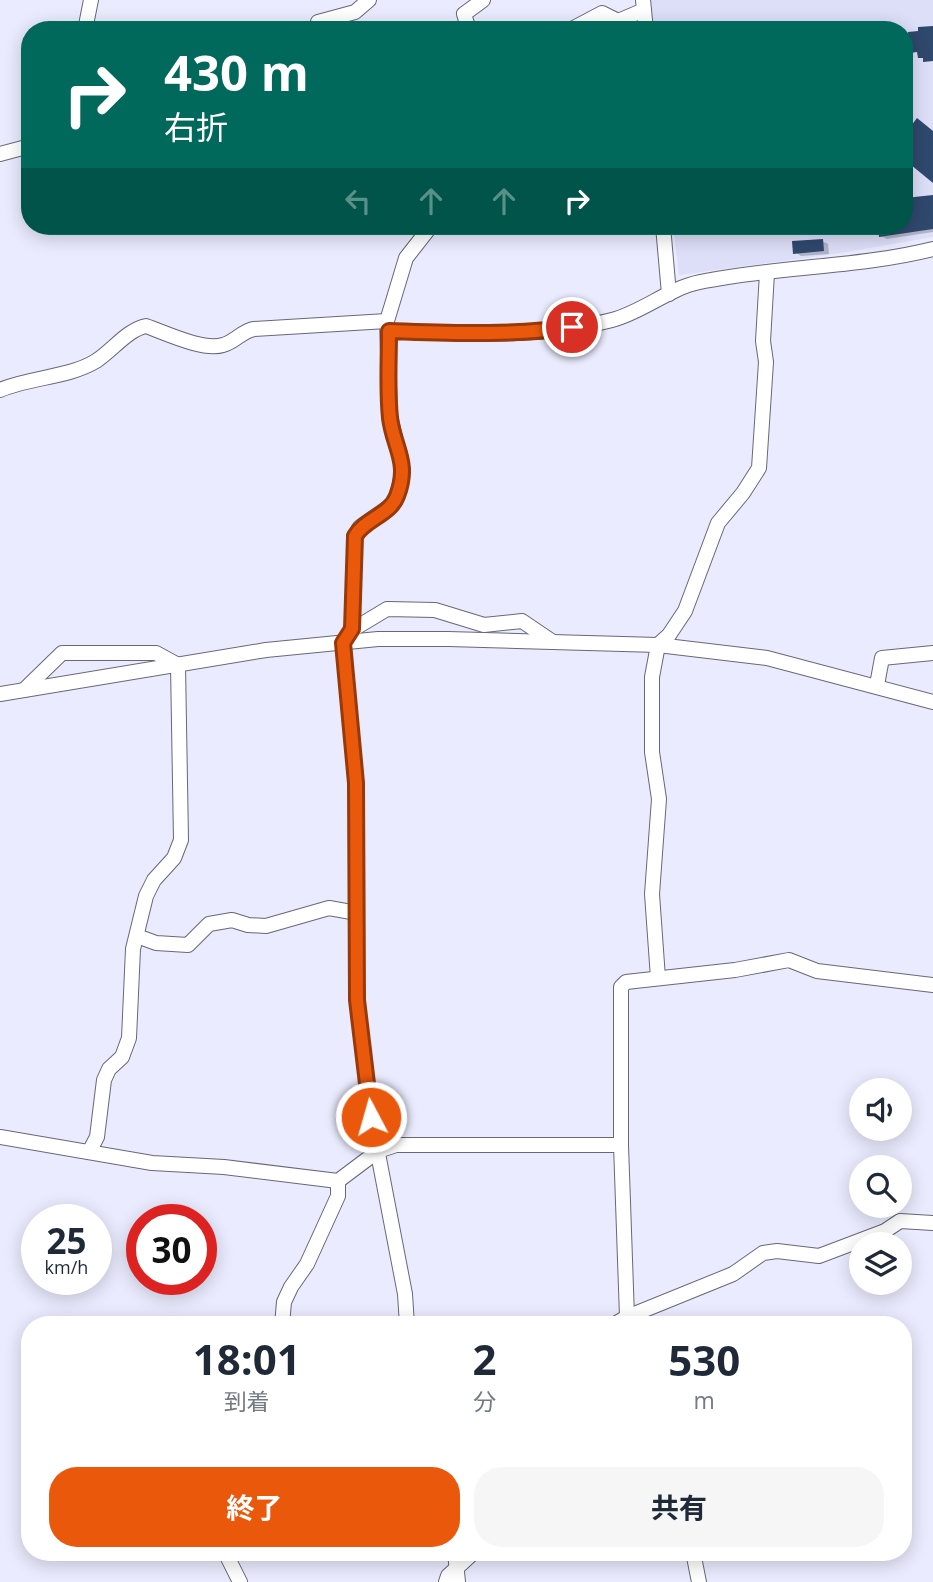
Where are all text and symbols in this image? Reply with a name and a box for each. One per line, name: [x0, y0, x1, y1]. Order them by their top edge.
text: 430 m: [164, 39, 309, 105]
icon: right: [49, 49, 140, 140]
text: 右折: [164, 105, 228, 148]
icon: left: [339, 182, 377, 220]
icon: ahead: [412, 182, 450, 220]
icon: ahead: [485, 182, 523, 220]
icon: right: [558, 182, 596, 220]
pin: [542, 297, 602, 357]
icon: arrive: [553, 308, 591, 346]
map controls: [849, 1078, 912, 1295]
button: sound: [849, 1078, 912, 1141]
position arrow: [334, 1080, 408, 1154]
button: search: [849, 1155, 912, 1218]
speed limit sign: 30: [126, 1204, 217, 1295]
text: 25: [46, 1217, 87, 1264]
button: layers: [849, 1232, 912, 1295]
text: km/h: [45, 1255, 88, 1279]
text: 18:01: [193, 1330, 301, 1387]
text: 2: [472, 1330, 497, 1387]
text: 530: [668, 1331, 740, 1388]
text: m: [694, 1384, 715, 1416]
text: 到着: [224, 1385, 270, 1417]
text: 分: [473, 1385, 496, 1417]
button: 終了: [49, 1467, 460, 1547]
button: 共有: [474, 1467, 884, 1547]

